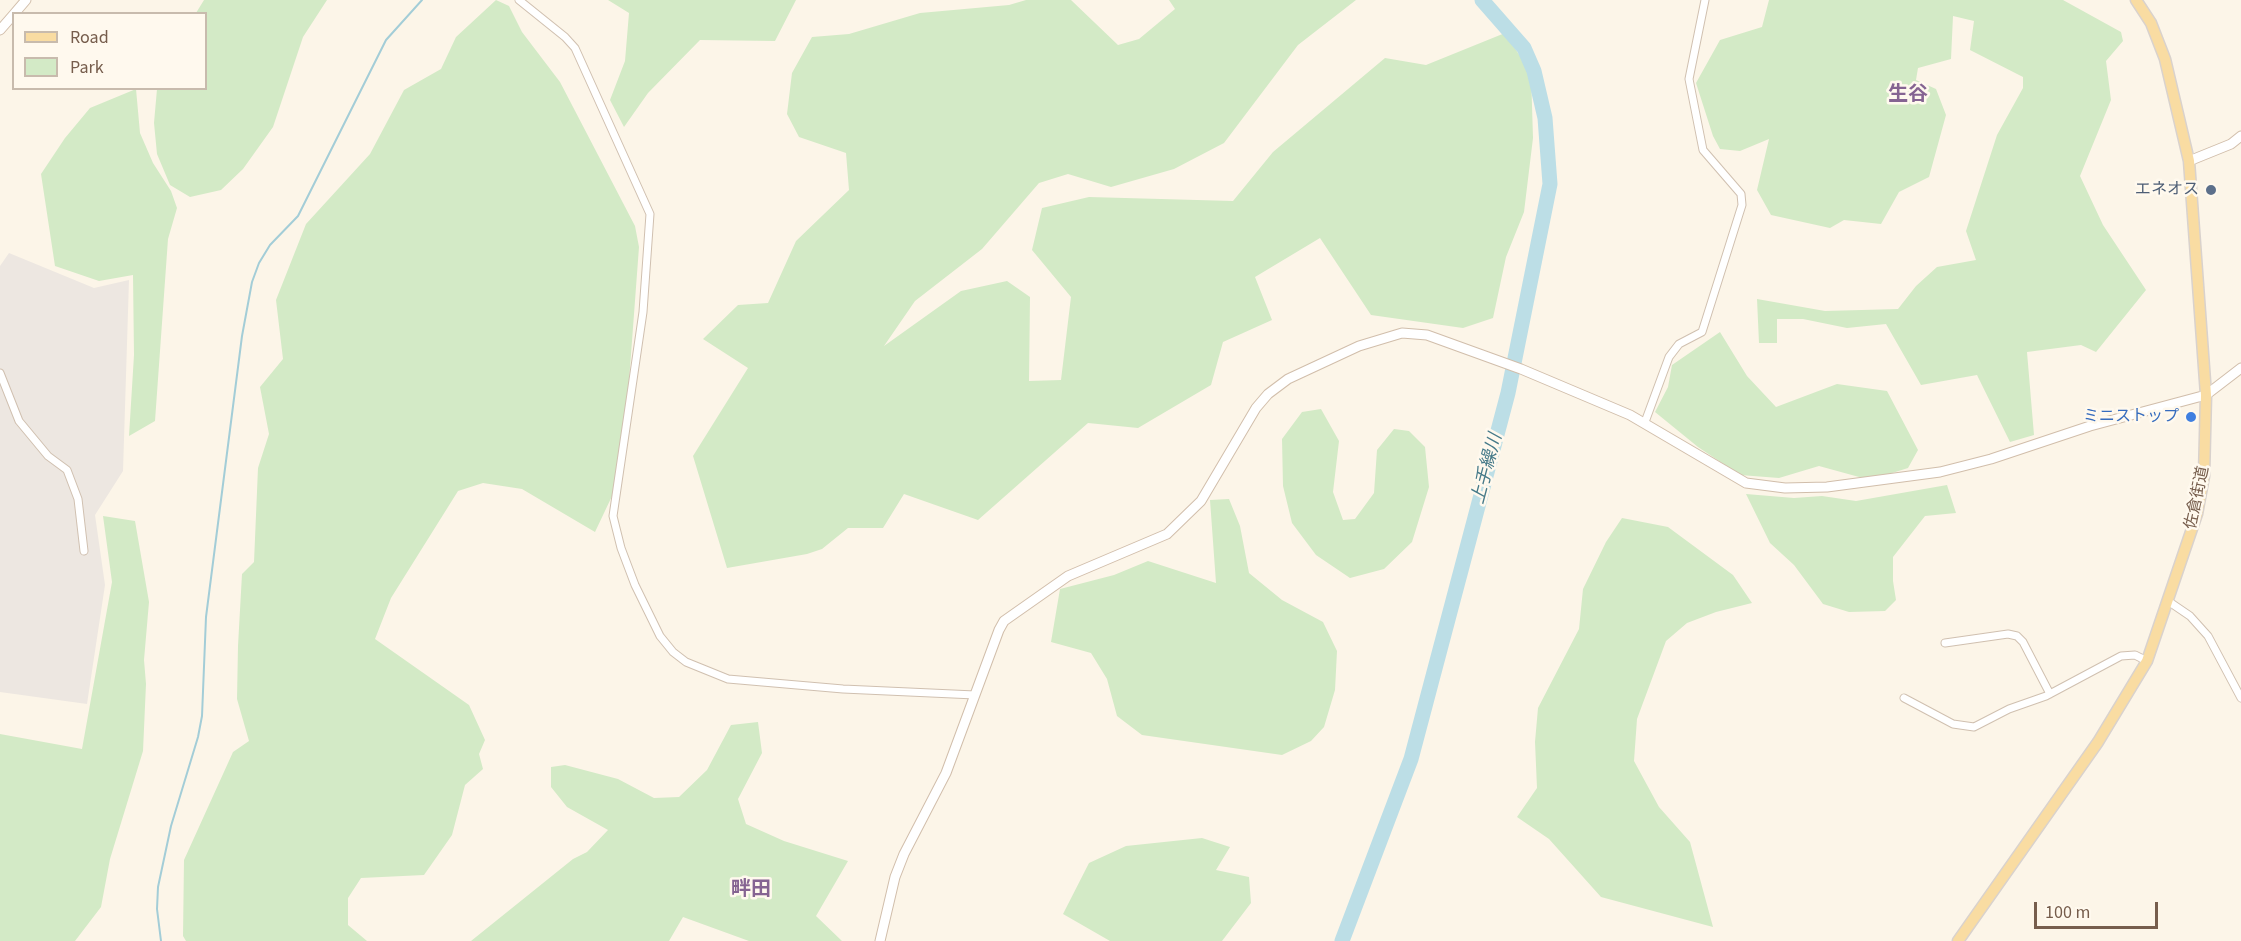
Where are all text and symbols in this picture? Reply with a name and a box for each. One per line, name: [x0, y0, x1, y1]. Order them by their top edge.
legend: [12, 12, 207, 90]
text: Road: [70, 25, 109, 50]
text: Park: [70, 55, 104, 80]
district label: 生谷: [1888, 84, 1928, 108]
place label: エネオス: [2135, 180, 2199, 200]
marker: エネオス: [2204, 183, 2218, 197]
place label: ミニストップ: [2083, 407, 2179, 427]
marker: ミニストップ: [2184, 410, 2198, 424]
water label: 上手繰川: [1468, 431, 1508, 507]
street label: 佐倉街道: [2182, 465, 2214, 531]
district label: 畔田: [731, 879, 771, 903]
scale bar: [2037, 890, 2162, 928]
text: 100 m: [2045, 900, 2090, 925]

